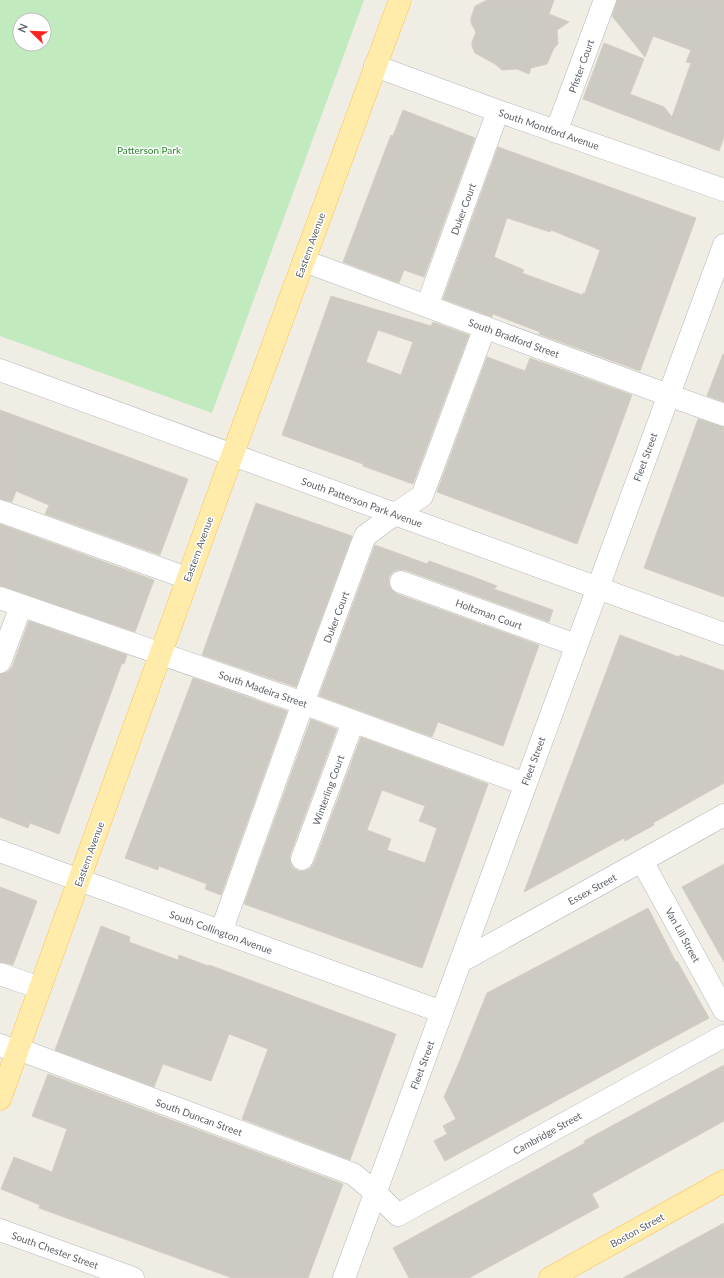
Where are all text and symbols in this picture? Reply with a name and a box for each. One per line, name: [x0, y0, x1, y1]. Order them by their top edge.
north arrow: [12, 12, 52, 52]
text: N: [15, 21, 30, 34]
street label: Pfister Court: [566, 37, 596, 94]
street label: South Montford Avenue: [497, 106, 601, 152]
park label: Patterson Park: [117, 144, 182, 156]
street label: Duker Court: [448, 181, 478, 237]
street label: Eastern Avenue: [293, 211, 327, 279]
street label: South Bradford Street: [467, 316, 561, 360]
street label: Fleet Street: [631, 431, 659, 483]
street label: South Patterson Park Avenue: [300, 475, 424, 529]
street label: Eastern Avenue: [181, 515, 215, 583]
street label: Duker Court: [321, 589, 351, 644]
street label: Holtzman Court: [454, 596, 524, 632]
street label: South Madeira Street: [217, 668, 309, 710]
street label: Fleet Street: [519, 735, 547, 787]
street label: Winterling Court: [310, 753, 346, 827]
street label: Eastern Avenue: [72, 820, 106, 888]
street label: Essex Street: [566, 871, 619, 907]
street label: Van Lill Street: [663, 906, 703, 965]
street label: South Collington Avenue: [168, 908, 274, 956]
street label: Fleet Street: [408, 1039, 436, 1091]
street label: South Duncan Street: [154, 1096, 244, 1138]
street label: Cambridge Street: [511, 1109, 584, 1157]
street label: Boston Street: [608, 1210, 667, 1250]
street label: South Chester Street: [10, 1229, 100, 1271]

